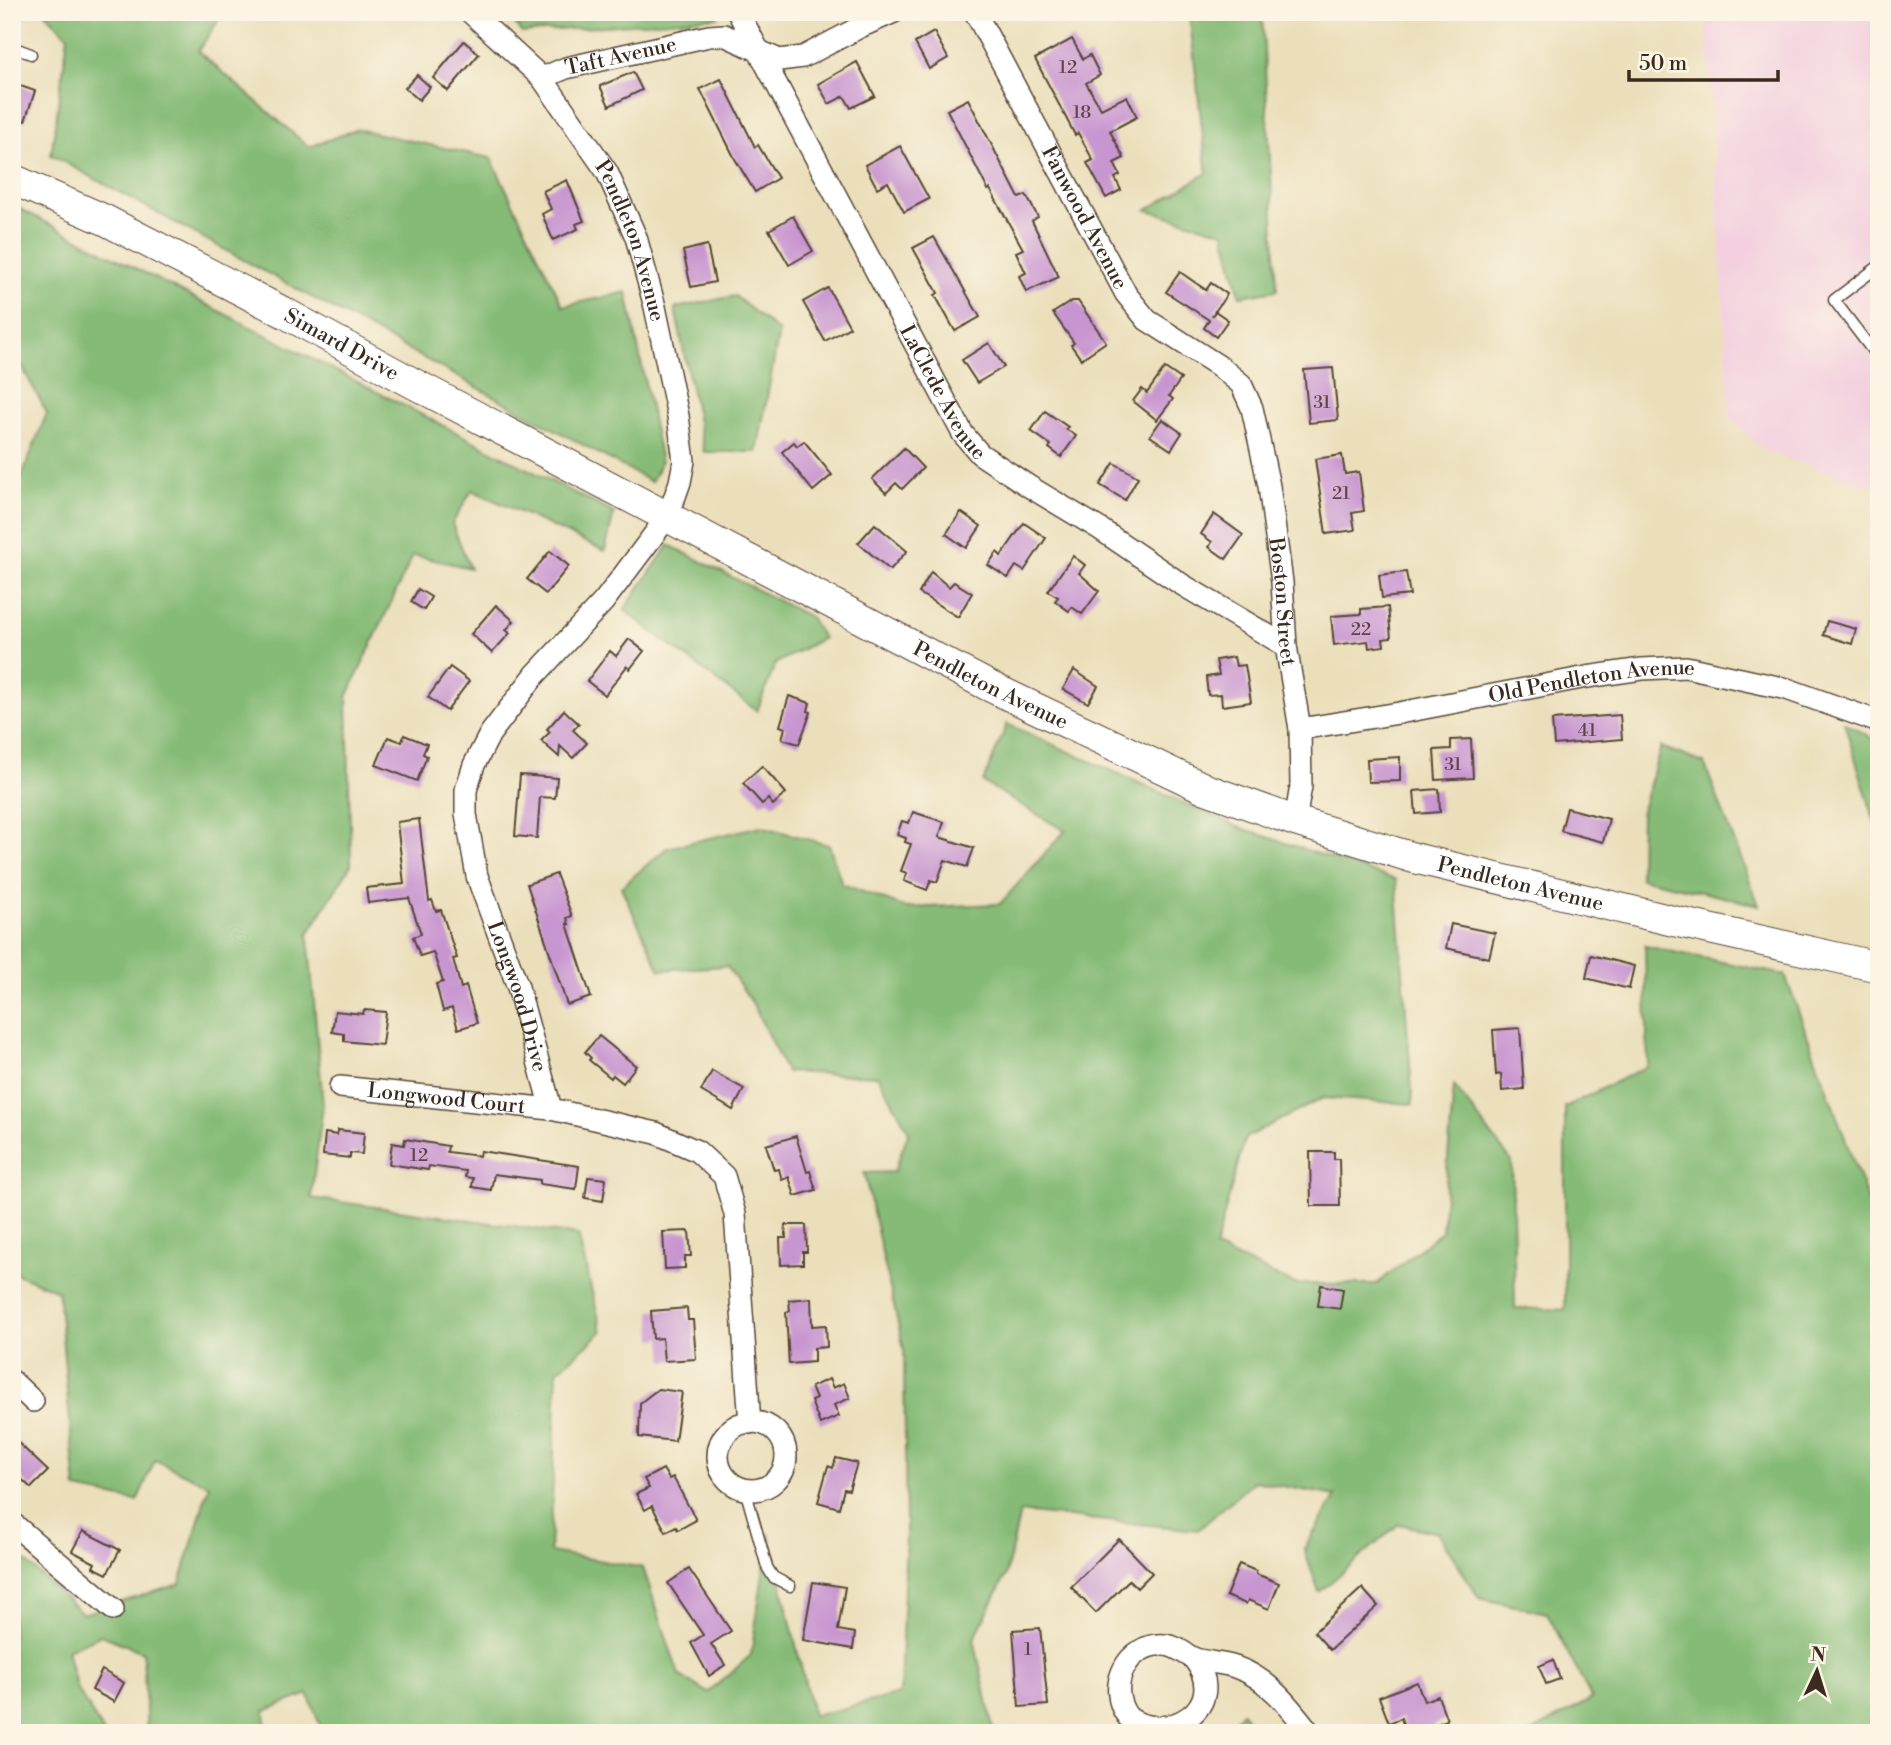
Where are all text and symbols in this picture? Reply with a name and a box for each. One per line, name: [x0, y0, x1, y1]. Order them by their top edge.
street label: Taft Avenue: [563, 32, 679, 82]
scale bar: [1629, 38, 1777, 82]
text: 50 m: [1639, 51, 1687, 77]
house number: 12: [1059, 56, 1077, 79]
house number: 18: [1073, 101, 1091, 124]
street label: Fanwood Avenue: [1035, 142, 1133, 294]
street label: Pendleton Avenue: [589, 155, 670, 324]
street label: Simard Drive: [279, 303, 403, 387]
street label: LaClede Avenue: [893, 321, 991, 466]
house number: 31: [1313, 391, 1331, 414]
house number: 21: [1332, 482, 1350, 505]
street label: Boston Street: [1262, 535, 1301, 669]
house number: 22: [1351, 618, 1371, 641]
street label: Pendleton Avenue: [908, 636, 1072, 736]
street label: Old Pendleton Avenue: [1486, 655, 1698, 710]
house number: 41: [1578, 719, 1596, 742]
house number: 31: [1444, 753, 1462, 776]
street label: Pendleton Avenue: [1435, 852, 1606, 918]
street label: Longwood Drive: [481, 918, 552, 1075]
street label: Longwood Court: [366, 1078, 527, 1120]
house number: 12: [410, 1144, 428, 1167]
north arrow: [1783, 1636, 1853, 1706]
house number: 1: [1024, 1638, 1032, 1661]
text: N: [1810, 1643, 1826, 1668]

